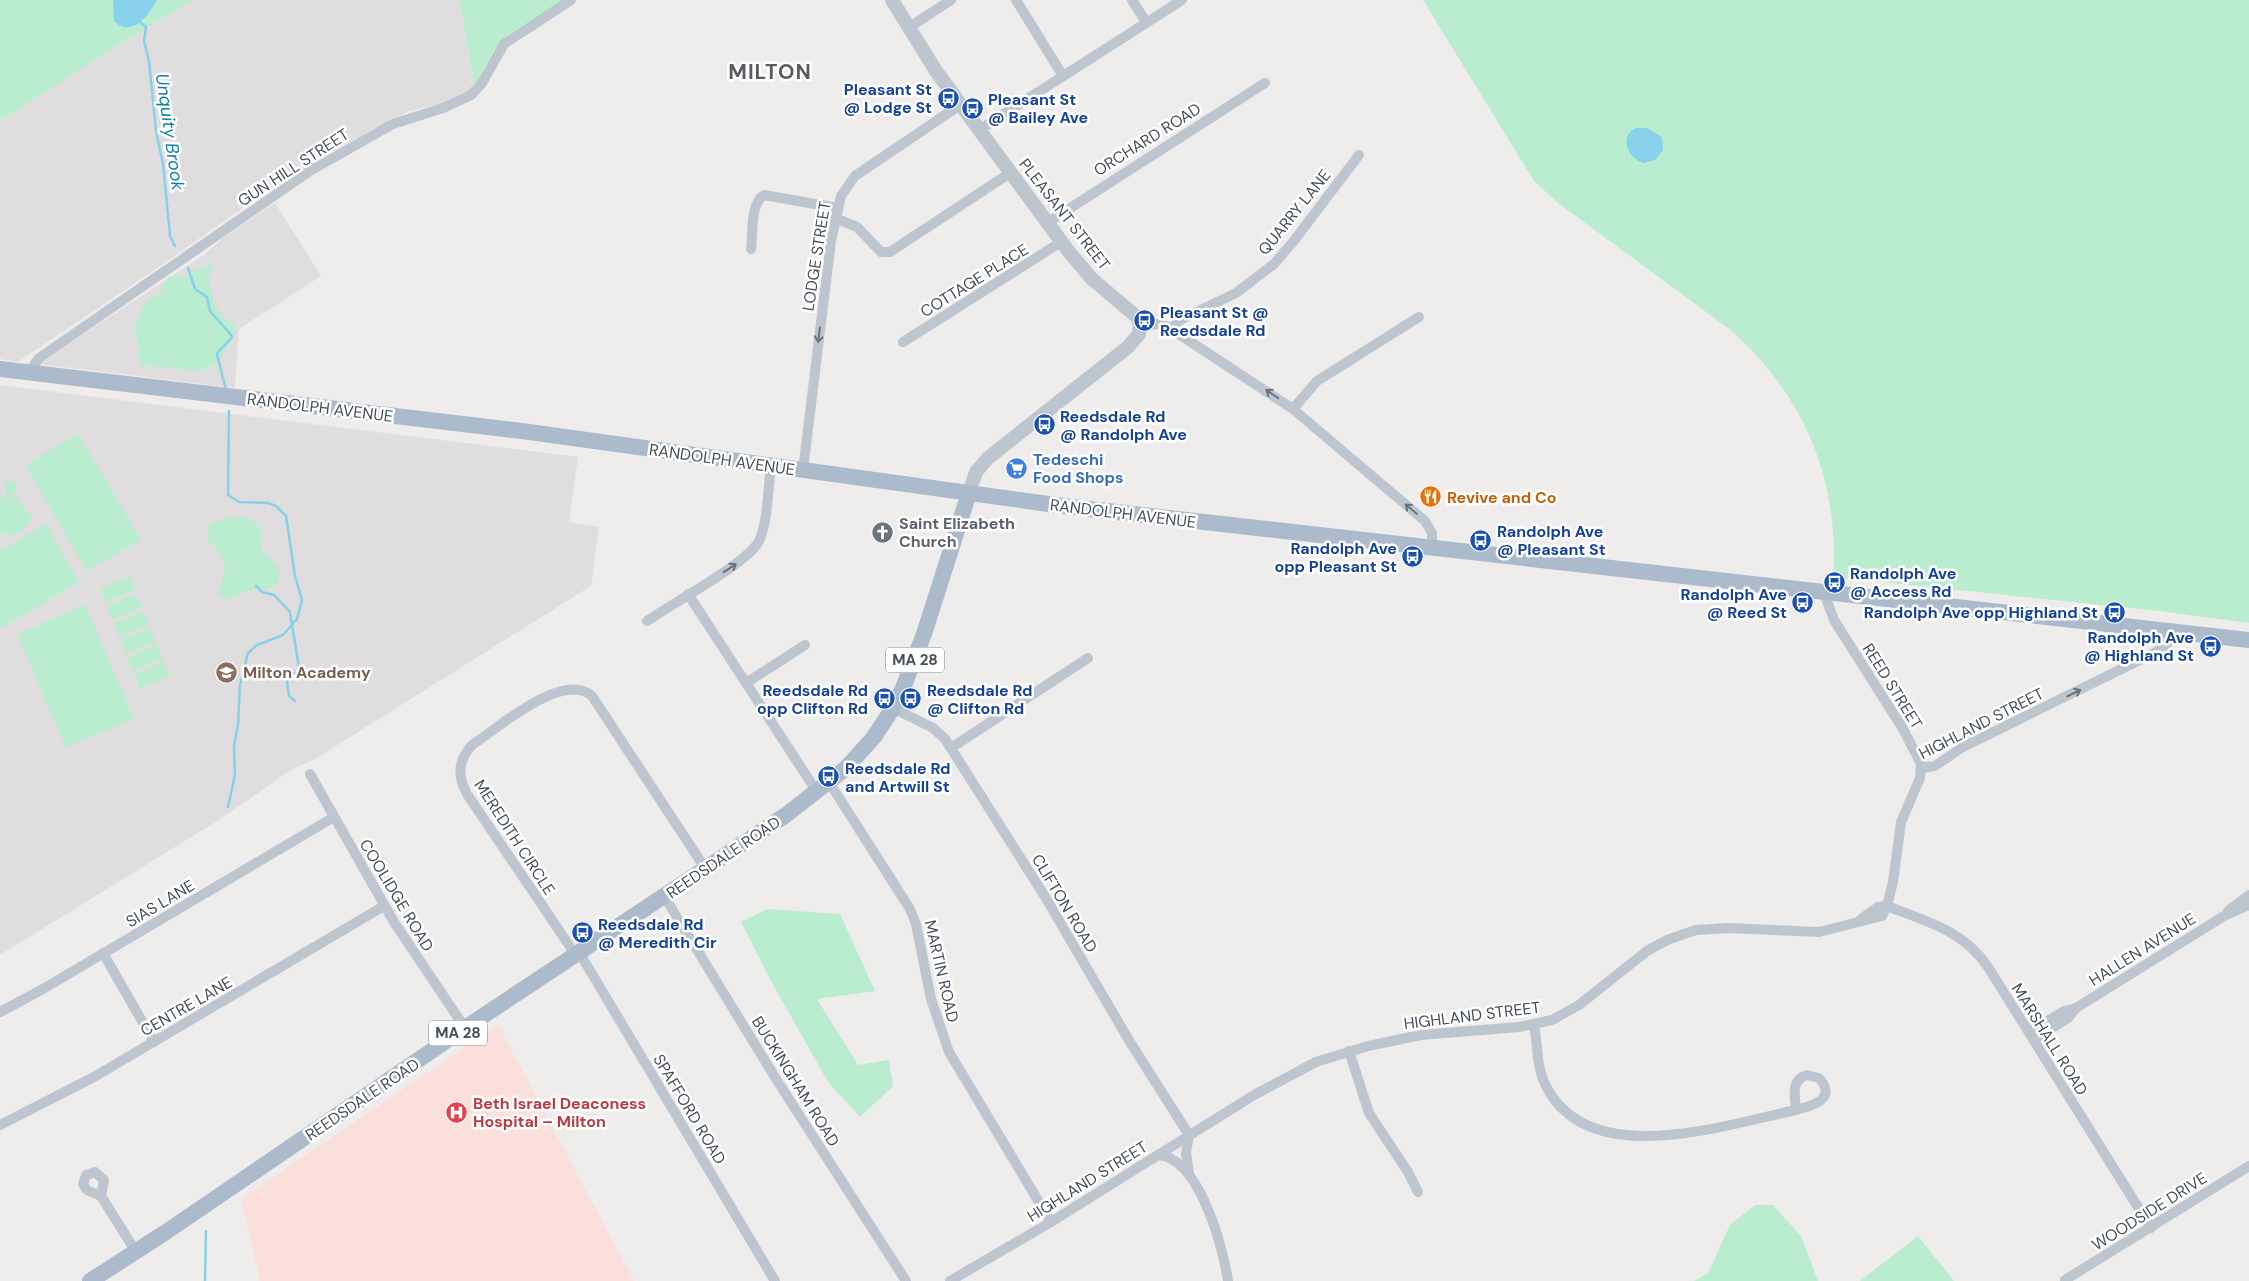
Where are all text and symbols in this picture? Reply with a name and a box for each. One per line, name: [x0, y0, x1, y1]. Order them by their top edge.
district label: MILTON: [728, 58, 812, 86]
water label: Unquity Brook: [150, 72, 190, 193]
place label: Pleasant St @ Lodge St: [843, 79, 932, 118]
bus stop icon: Pleasant St @ Lodge St: [936, 86, 960, 110]
place label: Pleasant St @ Bailey Ave: [988, 89, 1088, 128]
bus stop icon: Pleasant St @ Bailey Ave: [960, 96, 984, 120]
street label: ORCHARD ROAD: [1090, 98, 1205, 181]
street label: GUN HILL STREET: [234, 124, 353, 211]
street label: PLEASANT STREET: [1014, 154, 1115, 274]
street label: QUARRY LANE: [1253, 165, 1335, 259]
street label: LODGE STREET: [797, 200, 836, 312]
street label: COTTAGE PLACE: [916, 239, 1032, 322]
place label: Pleasant St @ Reedsdale Rd: [1160, 302, 1269, 341]
bus stop icon: Pleasant St @ Reedsdale Rd: [1132, 309, 1156, 333]
one-way arrow: [814, 327, 824, 343]
street label: RANDOLPH AVENUE: [246, 388, 394, 427]
one-way arrow: [1265, 389, 1279, 399]
place label: Reedsdale Rd @ Randolph Ave: [1060, 406, 1187, 445]
bus stop icon: Reedsdale Rd @ Randolph Ave: [1032, 413, 1056, 437]
street label: RANDOLPH AVENUE: [648, 439, 796, 480]
place label: Tedeschi Food Shops: [1033, 449, 1124, 488]
supermarket icon: Tedeschi Food Shops: [1005, 456, 1029, 480]
restaurant icon: Revive and Co: [1419, 485, 1443, 509]
place label: Revive and Co: [1447, 487, 1556, 508]
street label: RANDOLPH AVENUE: [1049, 494, 1197, 533]
one-way arrow: [1404, 503, 1417, 514]
place label: Saint Elizabeth Church: [899, 513, 1015, 552]
church icon: Saint Elizabeth Church: [871, 520, 895, 544]
place label: Randolph Ave @ Pleasant St: [1497, 521, 1606, 560]
bus stop icon: Randolph Ave @ Pleasant St: [1469, 528, 1493, 552]
place label: Randolph Ave opp Pleasant St: [1274, 538, 1397, 577]
bus stop icon: Randolph Ave opp Pleasant St: [1401, 545, 1425, 569]
one-way arrow: [722, 562, 736, 572]
place label: Randolph Ave @ Access Rd: [1850, 563, 1956, 602]
bus stop icon: Randolph Ave @ Access Rd: [1822, 570, 1846, 594]
place label: Randolph Ave @ Reed St: [1681, 584, 1787, 623]
bus stop icon: Randolph Ave @ Reed St: [1791, 591, 1815, 615]
bus stop icon: Randolph Ave opp Highland St: [2102, 600, 2126, 624]
place label: Randolph Ave opp Highland St: [1864, 602, 2098, 623]
place label: Randolph Ave @ Highland St: [2084, 627, 2194, 666]
bus stop icon: Randolph Ave @ Highland St: [2198, 634, 2222, 658]
street label: REED STREET: [1858, 639, 1927, 733]
road number: MA 28: [886, 648, 944, 672]
school or university icon: Milton Academy: [215, 660, 239, 684]
place label: Milton Academy: [243, 662, 371, 683]
place label: Reedsdale Rd opp Clifton Rd: [757, 680, 868, 719]
place label: Reedsdale Rd @ Clifton Rd: [927, 680, 1033, 719]
street label: HIGHLAND STREET: [1915, 683, 2047, 764]
bus stop icon: Reedsdale Rd opp Clifton Rd: [872, 687, 896, 711]
bus stop icon: Reedsdale Rd @ Clifton Rd: [899, 687, 923, 711]
one-way arrow: [2066, 687, 2081, 697]
place label: Reedsdale Rd and Artwill St: [845, 758, 951, 797]
bus stop icon: Reedsdale Rd and Artwill St: [817, 765, 841, 789]
street label: MEREDITH CIRCLE: [469, 776, 560, 899]
street label: REEDSDALE ROAD: [662, 811, 784, 903]
street label: COOLIDGE ROAD: [355, 835, 438, 955]
street label: CLIFTON ROAD: [1027, 850, 1102, 956]
street label: SIAS LANE: [122, 875, 198, 932]
street label: HALLEN AVENUE: [2085, 908, 2200, 991]
place label: Reedsdale Rd @ Meredith Cir: [598, 914, 717, 953]
street label: MARTIN ROAD: [920, 918, 963, 1024]
bus stop icon: Reedsdale Rd @ Meredith Cir: [570, 921, 594, 945]
street label: CENTRE LANE: [137, 972, 236, 1041]
street label: MARSHALL ROAD: [2007, 979, 2092, 1099]
street label: HIGHLAND STREET: [1402, 997, 1542, 1034]
street label: BUCKINGHAM ROAD: [747, 1012, 844, 1150]
road number: MA 28: [429, 1020, 487, 1046]
street label: SPAFFORD ROAD: [648, 1050, 731, 1168]
street label: REEDSDALE ROAD: [301, 1053, 423, 1145]
place label: Beth Israel Deaconess Hospital – Milton: [473, 1093, 646, 1132]
hospital icon: Beth Israel Deaconess Hospital – Milton: [445, 1100, 469, 1124]
street label: HIGHLAND STREET: [1023, 1136, 1151, 1227]
street label: WOODSIDE DRIVE: [2088, 1167, 2211, 1255]

